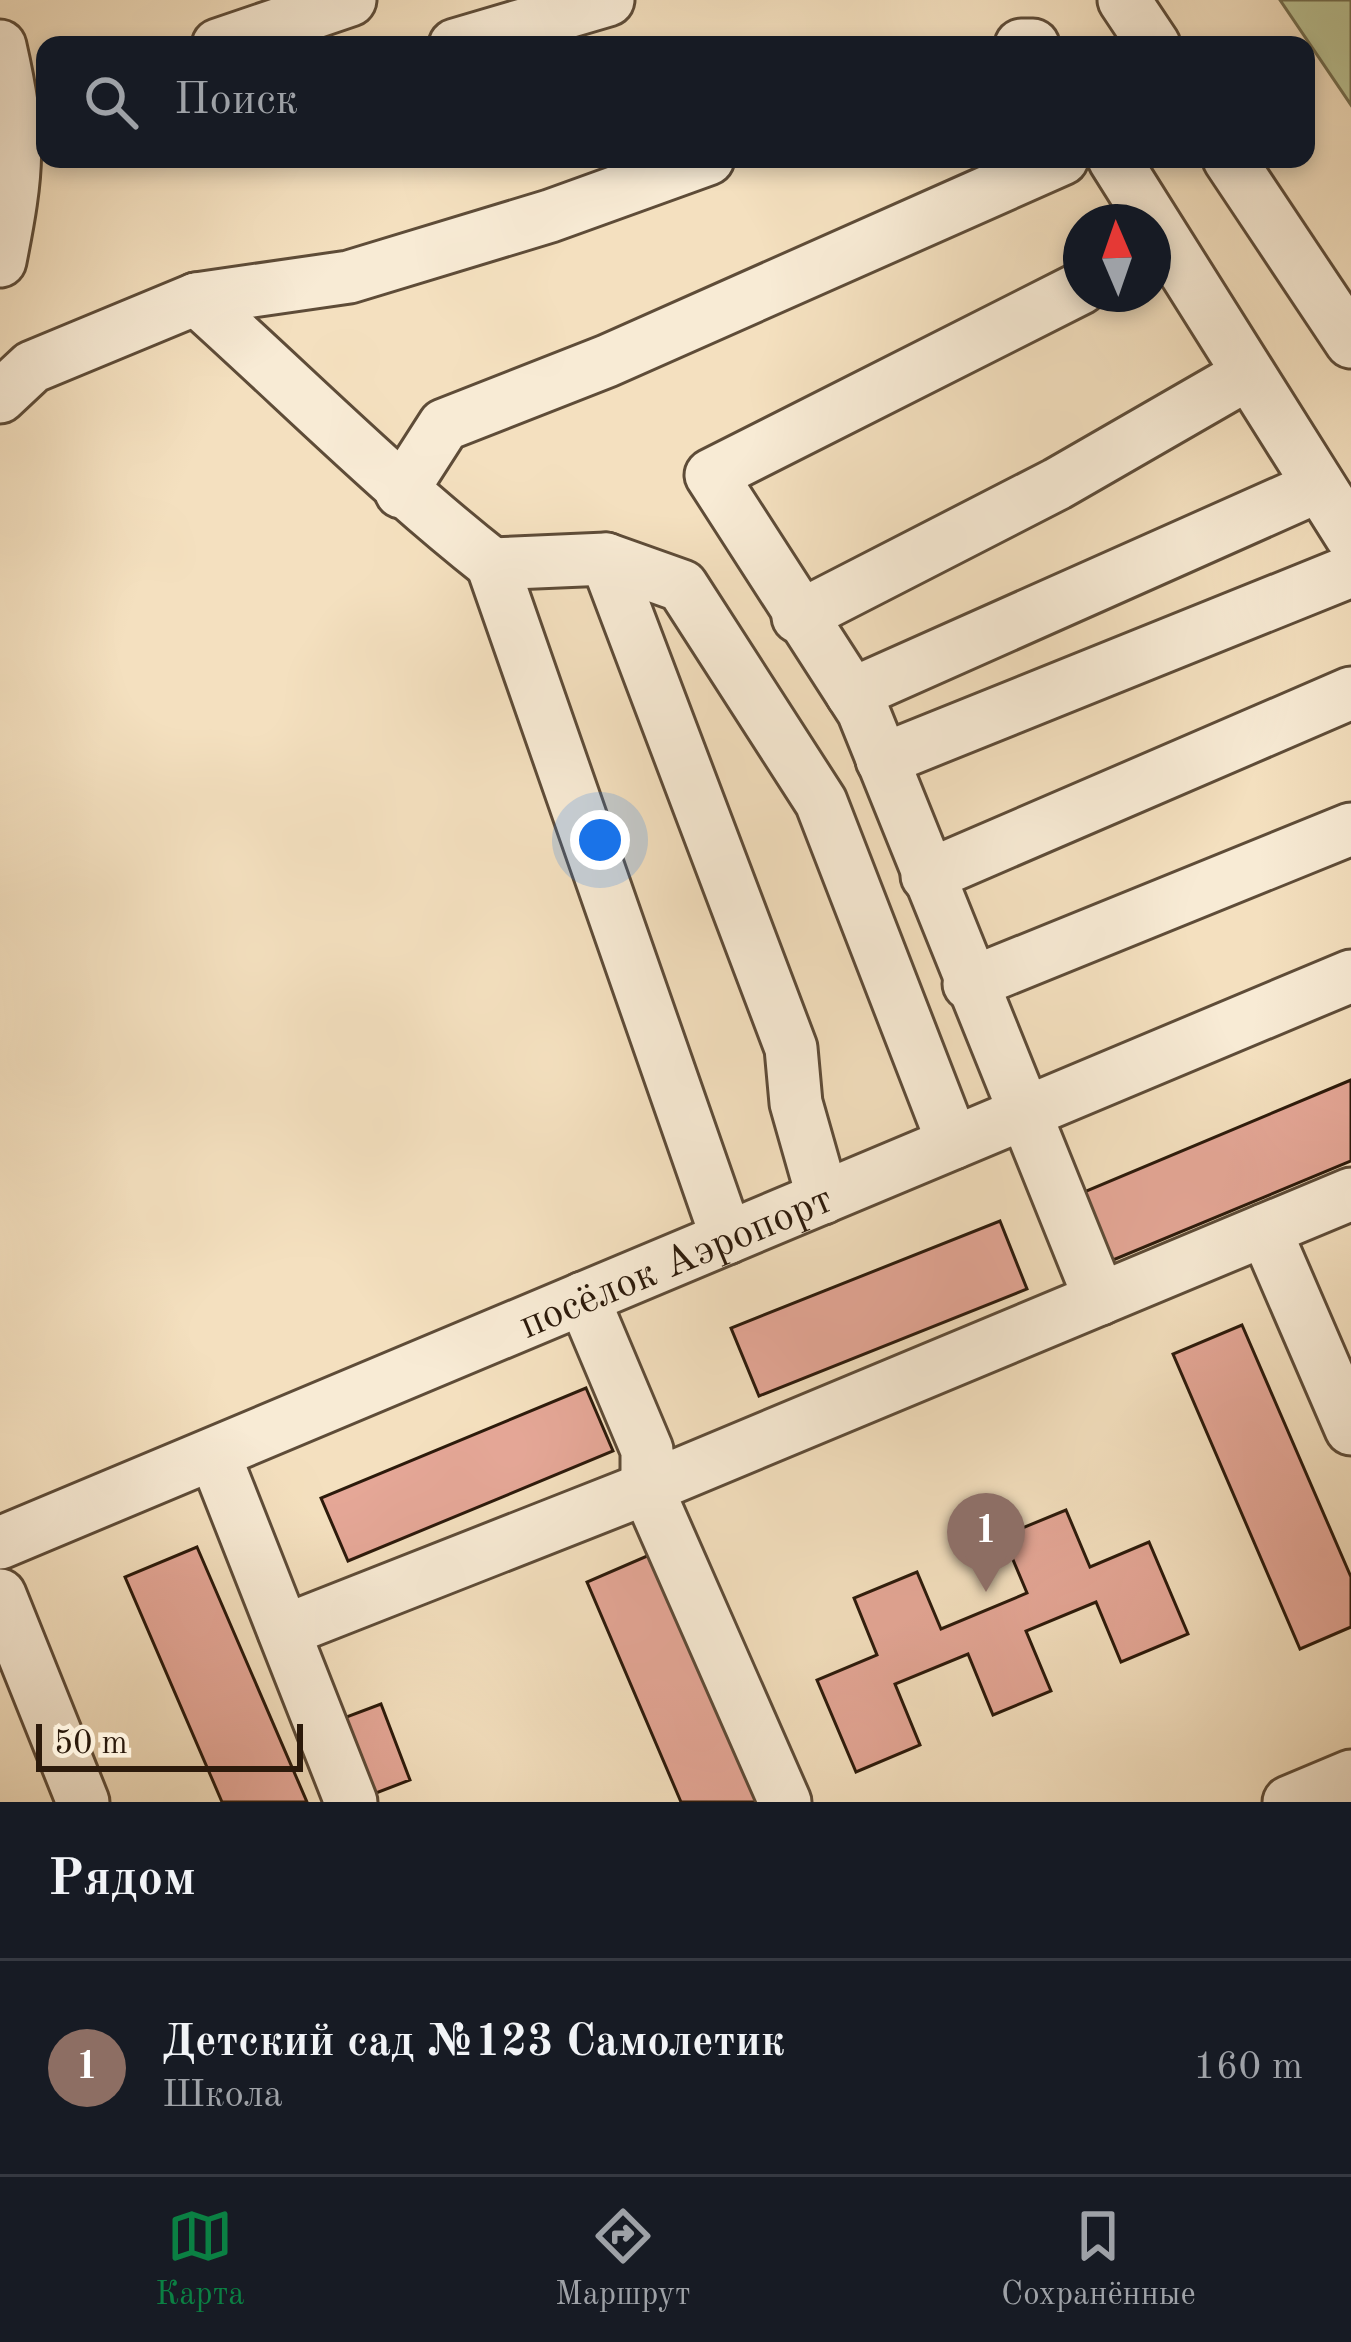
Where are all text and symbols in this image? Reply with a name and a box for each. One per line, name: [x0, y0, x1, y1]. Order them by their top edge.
search box: [36, 36, 1315, 168]
icon: search: [78, 69, 144, 135]
text: Поиск: [174, 79, 298, 124]
north arrow: [1063, 204, 1171, 312]
your location: [570, 810, 630, 870]
street label: посёлок Аэропорт: [514, 1179, 839, 1348]
pin: 1: [947, 1493, 1025, 1592]
scale bar: [36, 1718, 303, 1771]
text: 50 m: [54, 1728, 128, 1761]
text: Рядом: [48, 1855, 196, 1906]
text: Детский сад №123 Самолетик: [162, 2021, 785, 2066]
text: 1: [76, 2048, 98, 2087]
text: 160 m: [1193, 2048, 1303, 2087]
text: Школа: [162, 2076, 283, 2115]
tab: Карта: [155, 2203, 245, 2316]
tab: Маршрут: [555, 2203, 691, 2316]
tab: Сохранённые: [1001, 2203, 1196, 2316]

